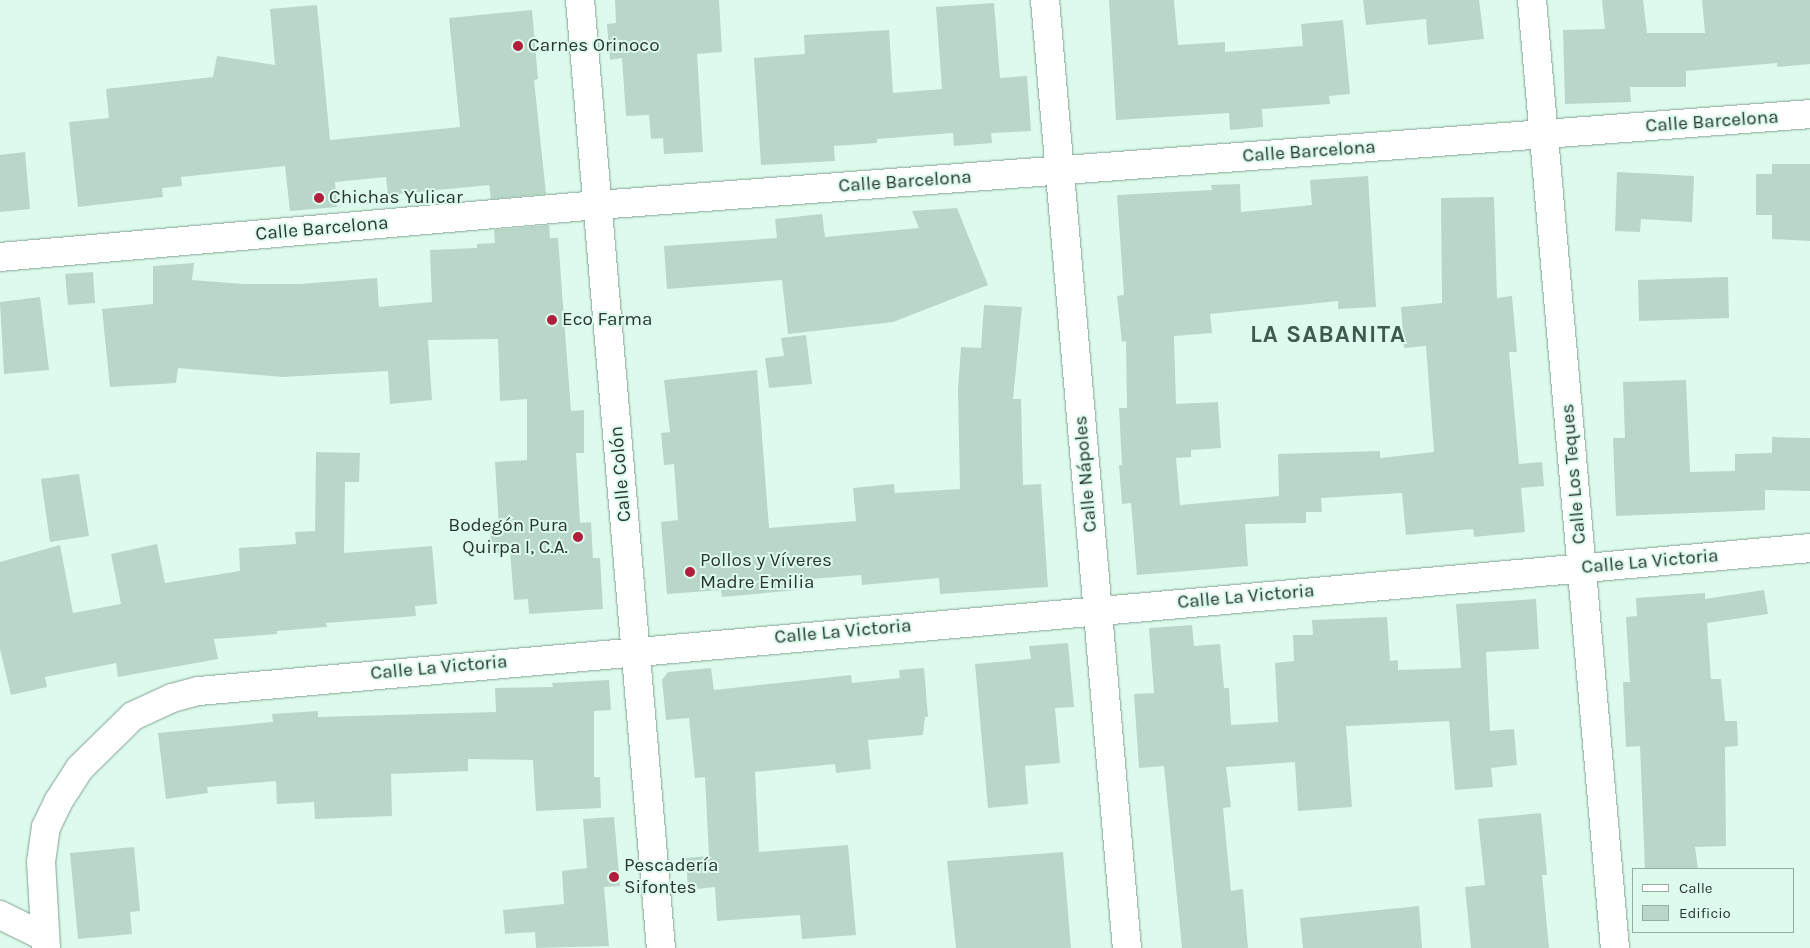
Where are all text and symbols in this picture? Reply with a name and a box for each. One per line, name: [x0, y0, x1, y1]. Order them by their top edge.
place label: Carnes Orinoco: [528, 35, 660, 57]
marker: Carnes Orinoco: [512, 40, 524, 52]
street label: Calle Barcelona: [1645, 106, 1779, 138]
street label: Calle Barcelona: [1242, 136, 1376, 168]
street label: Calle Barcelona: [838, 166, 972, 198]
place label: Chichas Yulicar: [329, 187, 463, 209]
marker: Chichas Yulicar: [313, 192, 325, 204]
street label: Calle Barcelona: [255, 212, 389, 246]
place label: Eco Farma: [562, 309, 652, 331]
marker: Eco Farma: [546, 314, 558, 326]
district label: LA SABANITA: [1249, 321, 1407, 349]
street label: Calle Los Teques: [1557, 403, 1591, 545]
street label: Calle Nápoles: [1070, 415, 1102, 533]
street label: Calle Colón: [605, 425, 637, 523]
place label: Bodegón Pura Quirpa I, C.A.: [448, 515, 568, 559]
marker: Bodegón Pura Quirpa I, C.A.: [572, 531, 584, 543]
street label: Calle La Victoria: [1580, 545, 1720, 579]
place label: Pollos y Víveres Madre Emilia: [700, 550, 832, 594]
marker: Pollos y Víveres Madre Emilia: [684, 566, 696, 578]
street label: Calle La Victoria: [1176, 580, 1316, 614]
street label: Calle La Victoria: [773, 615, 913, 649]
street label: Calle La Victoria: [369, 651, 509, 685]
place label: Pescadería Sifontes: [624, 855, 719, 899]
legend: [1632, 868, 1795, 933]
marker: Pescadería Sifontes: [608, 871, 620, 883]
text: Calle: [1679, 879, 1713, 897]
text: Edificio: [1679, 904, 1731, 922]

